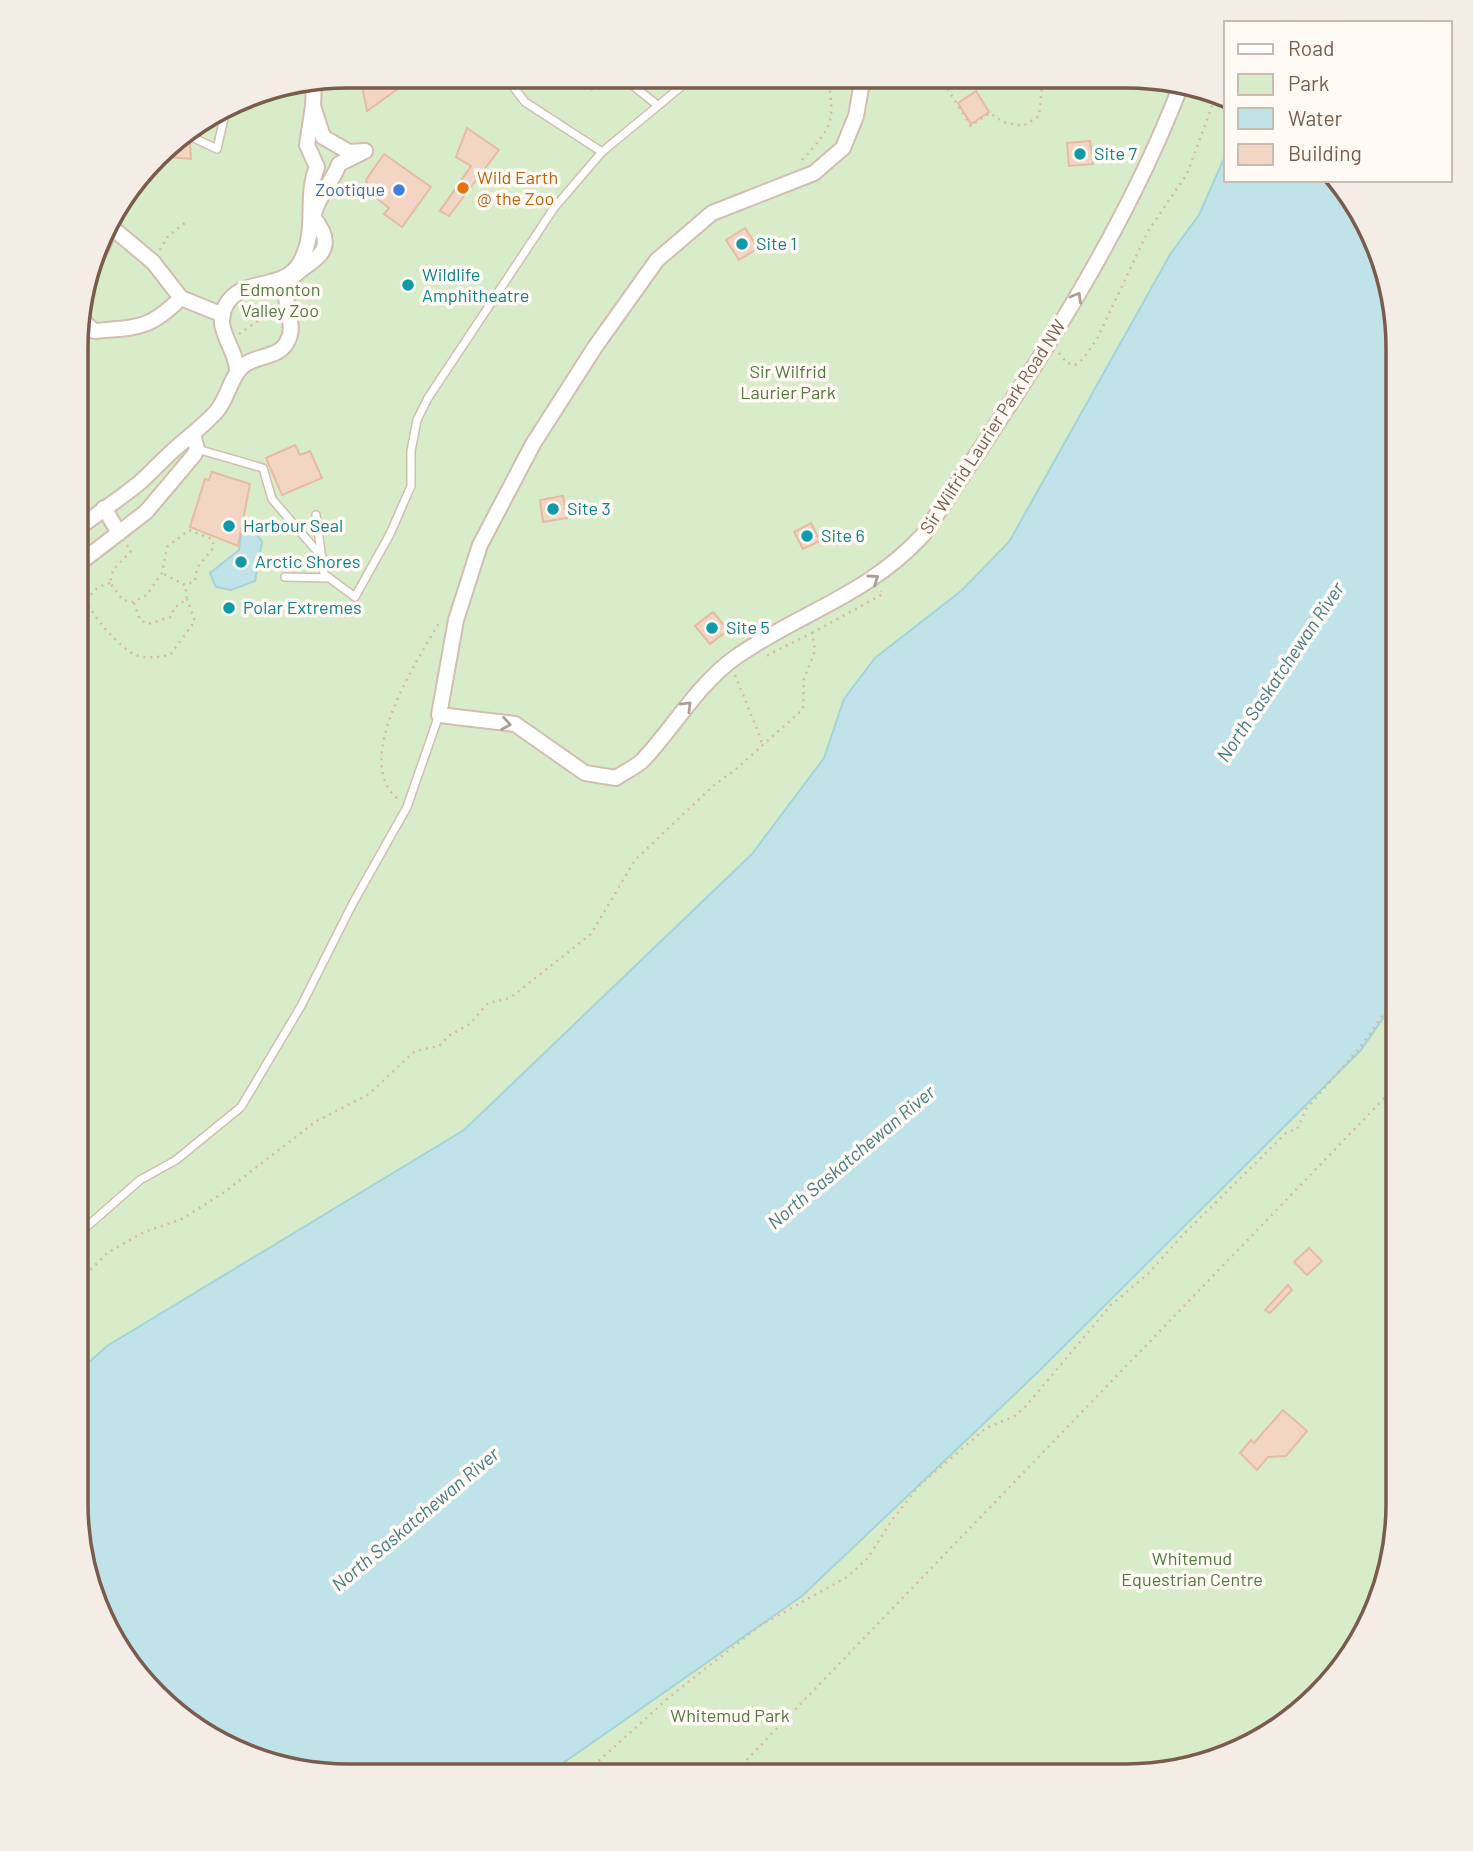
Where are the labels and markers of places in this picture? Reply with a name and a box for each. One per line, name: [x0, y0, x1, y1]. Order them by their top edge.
place label: Site 7: [1094, 142, 1138, 164]
marker: Site 7: [1072, 146, 1088, 162]
place label: Wild Earth @ the Zoo: [477, 166, 558, 209]
place label: Zootique: [315, 178, 385, 200]
marker: Wild Earth @ the Zoo: [455, 180, 471, 196]
marker: Zootique: [391, 182, 407, 198]
place label: Site 1: [756, 232, 797, 254]
marker: Site 1: [734, 236, 750, 252]
place label: Wildlife Amphitheatre: [422, 263, 529, 306]
marker: Wildlife Amphitheatre: [400, 277, 416, 293]
place label: Site 3: [567, 497, 611, 519]
marker: Site 3: [545, 501, 561, 517]
place label: Harbour Seal: [243, 514, 343, 536]
marker: Harbour Seal: [221, 518, 237, 534]
place label: Site 6: [821, 524, 865, 546]
marker: Site 6: [799, 528, 815, 544]
place label: Arctic Shores: [255, 550, 360, 572]
marker: Arctic Shores: [233, 554, 249, 570]
place label: Polar Extremes: [243, 596, 362, 618]
marker: Polar Extremes: [221, 600, 237, 616]
place label: Site 5: [726, 616, 770, 638]
marker: Site 5: [704, 620, 720, 636]

